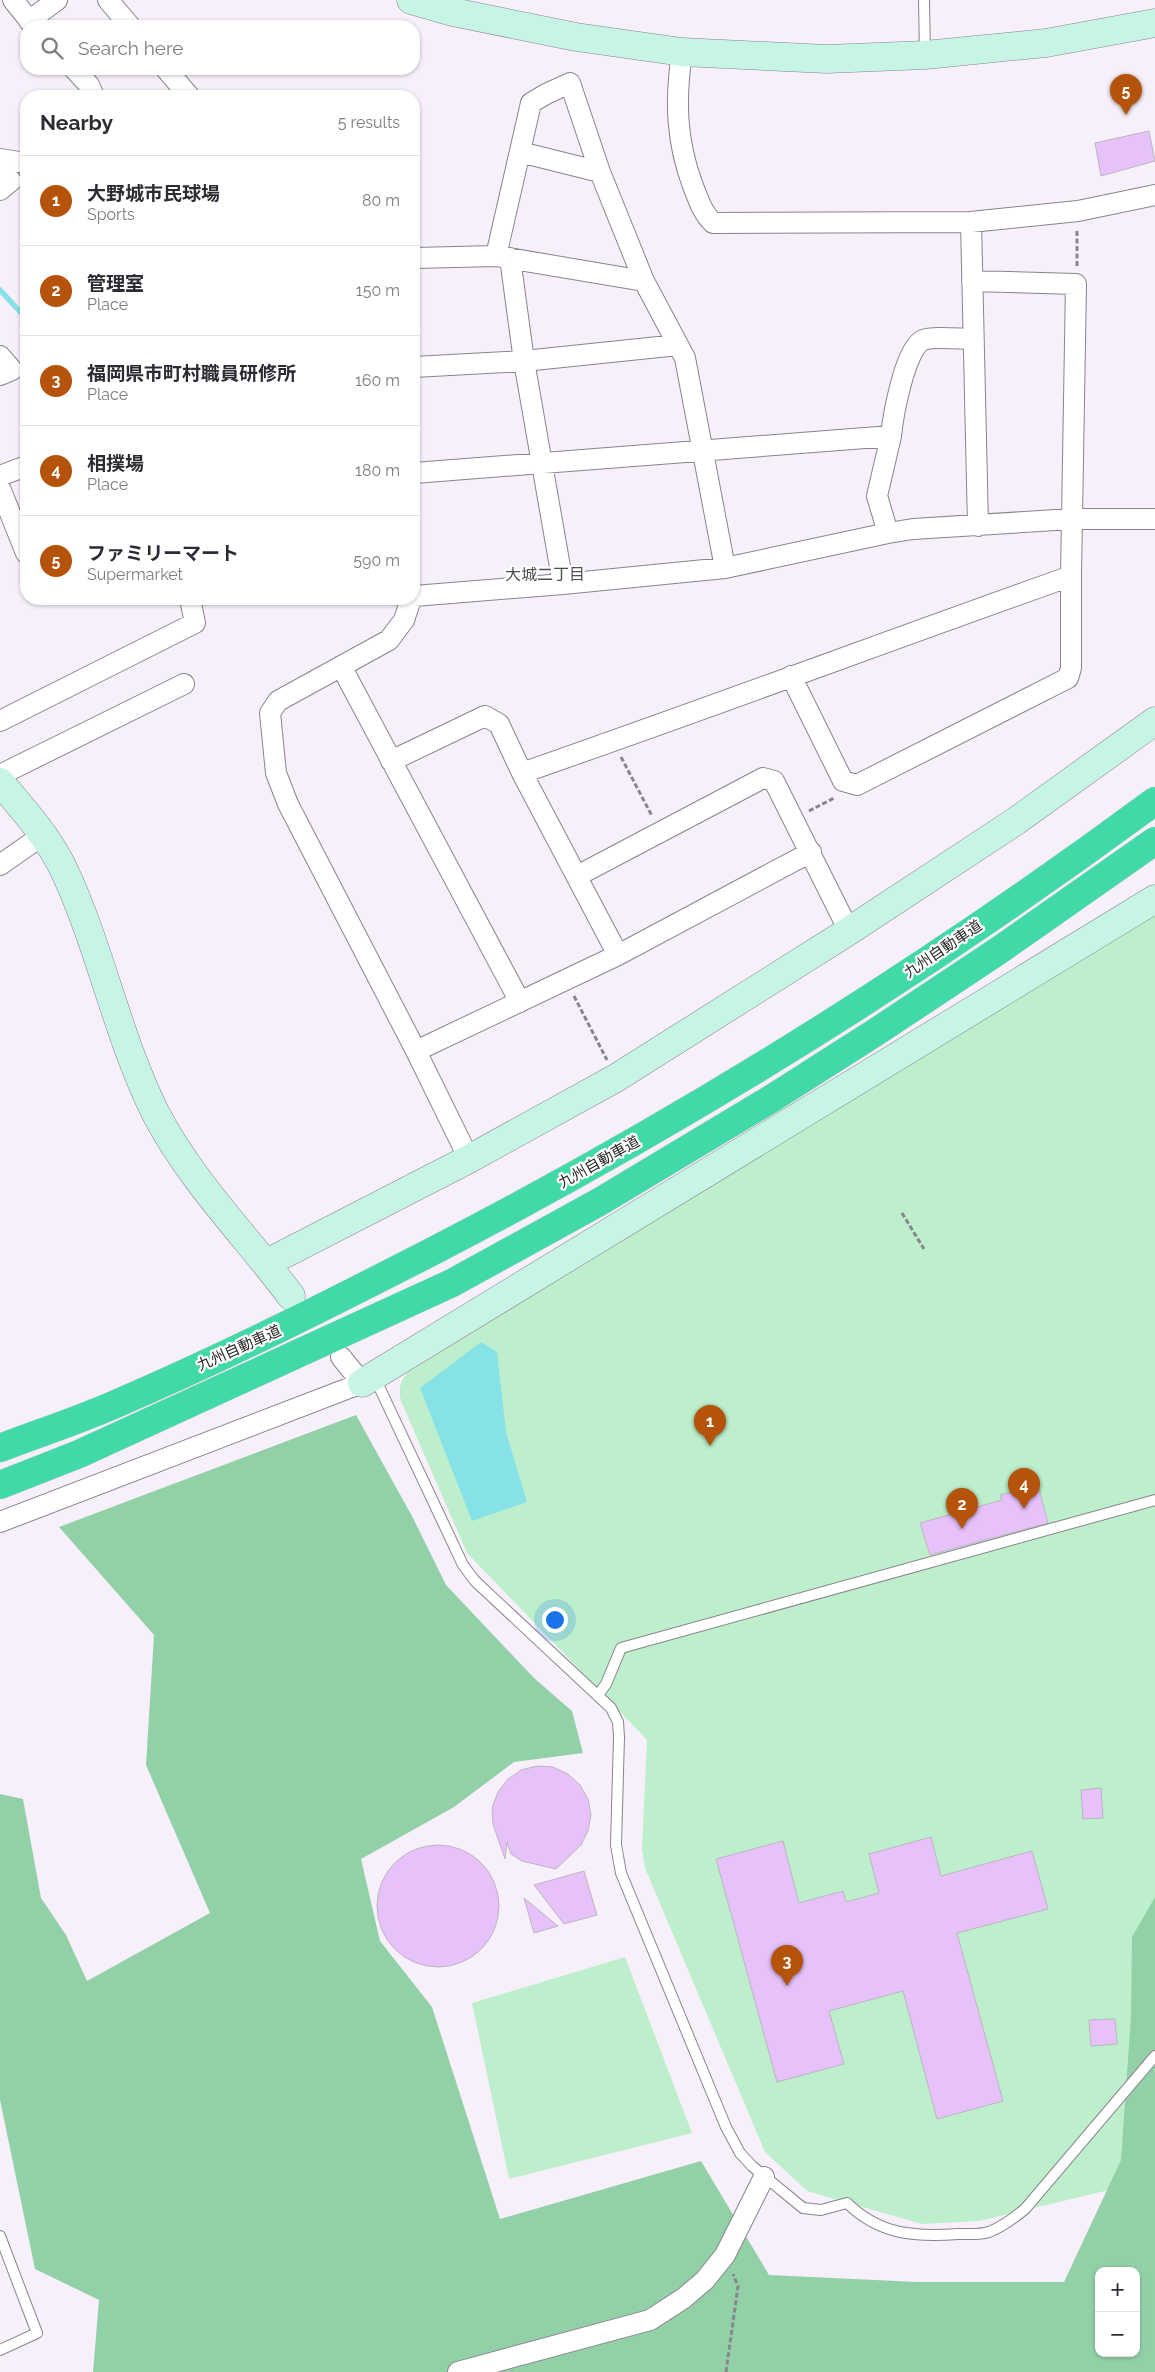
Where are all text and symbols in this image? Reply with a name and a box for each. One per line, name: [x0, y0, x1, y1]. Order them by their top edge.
search box: [20, 20, 420, 75]
icon: search: [38, 34, 66, 62]
text: Search here: [78, 37, 184, 59]
pin: 5: [1110, 74, 1142, 115]
text: Nearby: [40, 110, 113, 135]
text: 5 results: [338, 113, 400, 132]
text: 大野城市民球場: [87, 182, 220, 204]
text: 1: [52, 191, 60, 210]
text: 80 m: [362, 191, 400, 210]
text: Sports: [87, 205, 135, 224]
text: 管理室: [87, 272, 144, 294]
text: 2: [51, 281, 61, 300]
text: 150 m: [356, 281, 400, 300]
text: Place: [87, 295, 128, 314]
text: 福岡県市町村職員研修所: [87, 362, 296, 384]
text: 3: [52, 371, 60, 390]
text: 160 m: [355, 371, 400, 390]
text: Place: [87, 385, 128, 404]
text: 相撲場: [87, 452, 144, 474]
text: 4: [51, 461, 61, 480]
text: 180 m: [355, 461, 400, 480]
text: Place: [87, 475, 128, 494]
text: ファミリーマート: [87, 542, 239, 564]
text: 5: [52, 551, 60, 570]
text: 590 m: [353, 551, 400, 570]
text: Supermarket: [87, 565, 183, 584]
district label: 大城二丁目: [505, 565, 585, 584]
street label: 九州自動車道: [901, 916, 985, 982]
street label: 九州自動車道: [555, 1132, 643, 1192]
street label: 九州自動車道: [194, 1321, 284, 1375]
pin: 1: [694, 1405, 726, 1446]
pin: 4: [1008, 1468, 1040, 1509]
pin: 2: [946, 1488, 978, 1529]
your location: [542, 1607, 568, 1633]
pin: 3: [771, 1945, 803, 1986]
map controls: [1095, 2267, 1140, 2357]
button: +: [1095, 2267, 1140, 2312]
button: −: [1095, 2312, 1140, 2357]

